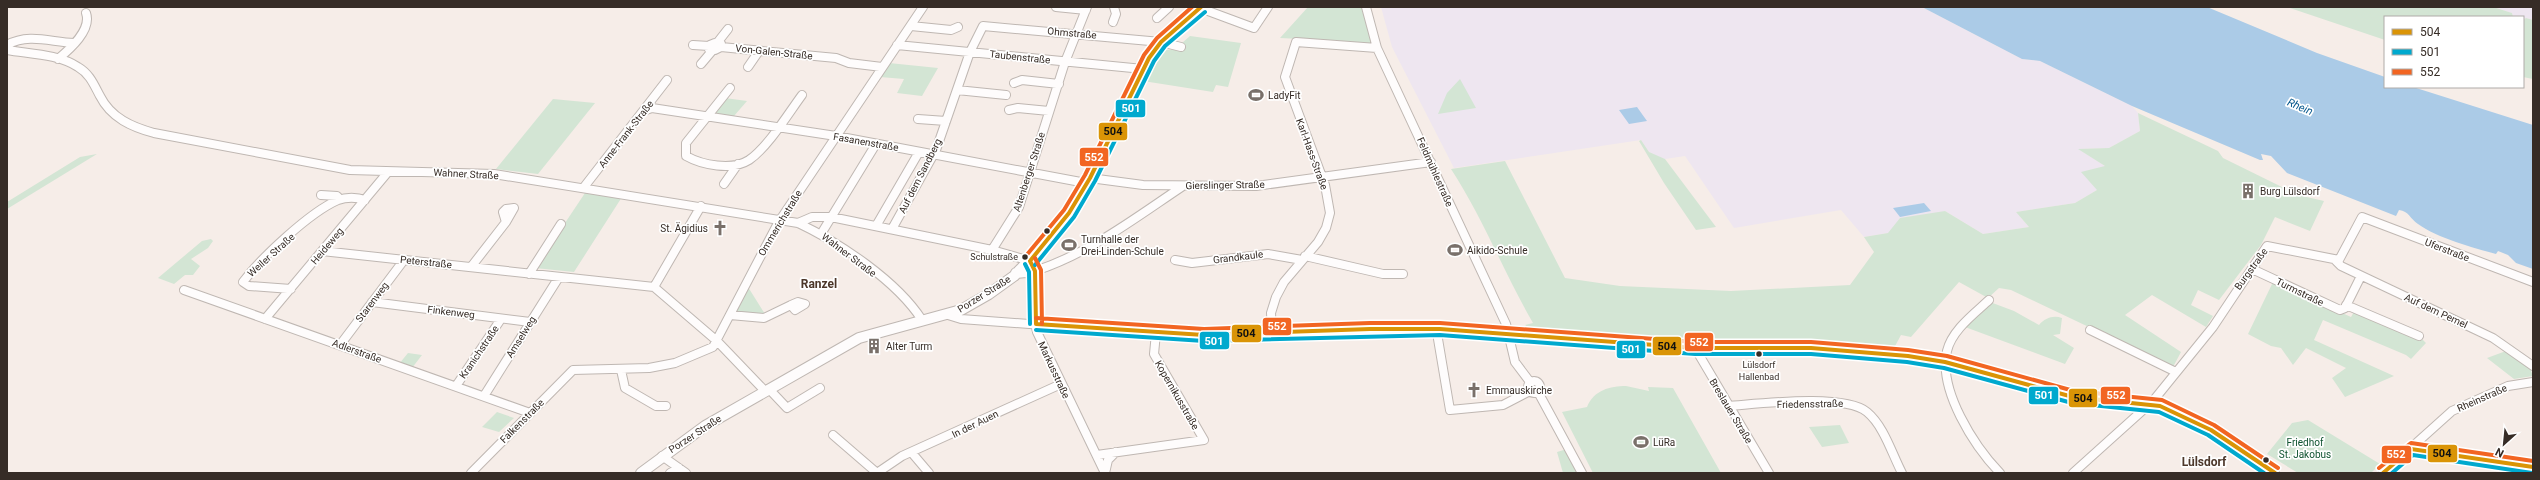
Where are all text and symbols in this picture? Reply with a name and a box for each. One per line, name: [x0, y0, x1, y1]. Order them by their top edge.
legend: [2384, 16, 2524, 88]
street label: Ohmstraße: [1047, 25, 1097, 41]
text: 504: [2420, 25, 2440, 39]
street label: Von-Galen-Straße: [735, 42, 813, 62]
text: 501: [2420, 45, 2440, 59]
street label: Taubenstraße: [989, 48, 1051, 66]
text: 552: [2420, 65, 2440, 79]
sports icon: LadyFit: [1247, 86, 1265, 104]
place label: LadyFit: [1268, 90, 1300, 101]
water label: Rhein: [2285, 96, 2315, 118]
street label: Anne-Frank-Straße: [596, 98, 656, 170]
line badge: 501: [1115, 99, 1146, 118]
text: 501: [1122, 102, 1140, 115]
street label: Karl-Hass-Straße: [1294, 117, 1330, 191]
line badge: 504: [1098, 122, 1128, 141]
text: 504: [1104, 125, 1123, 138]
street label: Fasanenstraße: [833, 131, 899, 153]
street label: Altenberger Straße: [1011, 131, 1047, 213]
street label: Feldmühlestraße: [1415, 136, 1455, 208]
street label: Auf dem Sandberg: [896, 137, 944, 215]
line badge: 552: [1079, 147, 1109, 167]
text: 552: [1085, 151, 1103, 164]
street label: Wahner Straße: [433, 167, 499, 181]
street label: Gierslinger Straße: [1185, 179, 1265, 191]
building icon: Burg Lülsdorf: [2239, 182, 2257, 200]
place label: Burg Lülsdorf: [2260, 186, 2320, 197]
street label: Ommerichstraße: [756, 188, 804, 258]
church icon: St. Ägidius: [711, 219, 729, 237]
place label: St. Ägidius: [660, 222, 708, 234]
street label: Heideweg: [309, 226, 345, 266]
unlabelled marker: [1042, 226, 1052, 236]
street label: Weiler Straße: [245, 231, 297, 279]
street label: Wahner Straße: [820, 231, 878, 279]
place label: Turnhalle der Drei-Linden-Schule: [1081, 234, 1164, 257]
sports icon: Turnhalle der Drei-Linden-Schule: [1060, 236, 1078, 254]
street label: Uferstraße: [2423, 236, 2471, 264]
sports icon: Aikido-Schule: [1446, 241, 1464, 259]
place label: Aikido-Schule: [1467, 245, 1528, 256]
street label: Burgstraße: [2232, 246, 2270, 292]
street label: Grandkaule: [1212, 248, 1264, 266]
place label: Schulstraße: [970, 252, 1018, 262]
marker: Schulstraße: [1020, 252, 1030, 262]
street label: Peterstraße: [400, 254, 452, 270]
street label: Porzer Straße: [955, 273, 1013, 315]
street label: Turmstraße: [2274, 276, 2326, 308]
district label: Ranzel: [801, 277, 837, 291]
street label: Starenweg: [353, 280, 391, 324]
street label: Auf dem Pemel: [2403, 292, 2469, 330]
street label: Finkenweg: [427, 304, 475, 320]
street label: Amselweg: [504, 314, 538, 360]
line badge: 552: [1262, 317, 1292, 336]
text: 552: [1268, 320, 1286, 333]
street label: Kranichstraße: [457, 323, 501, 381]
line badge: 504: [1231, 324, 1262, 343]
text: 504: [1237, 327, 1256, 340]
line badge: 501: [1199, 331, 1230, 350]
line badge: 552: [1684, 332, 1714, 352]
text: 501: [1205, 335, 1223, 348]
line badge: 504: [1652, 336, 1682, 356]
text: 552: [1690, 336, 1708, 349]
street label: Adlerstraße: [331, 337, 383, 365]
building icon: Alter Turm: [865, 337, 883, 355]
street label: Markusstraße: [1036, 340, 1072, 400]
line badge: 501: [1616, 340, 1646, 359]
text: 504: [1658, 340, 1677, 353]
place label: Alter Turm: [886, 341, 933, 352]
text: 501: [1622, 343, 1640, 356]
marker: Lülsdorf Hallenbad: [1754, 349, 1764, 359]
street label: Kopernikusstraße: [1153, 358, 1201, 432]
place label: Lülsdorf Hallenbad: [1739, 360, 1779, 382]
street label: Breslauer Straße: [1707, 377, 1755, 445]
church icon: Emmauskirche: [1465, 381, 1483, 399]
street label: Rheinstraße: [2455, 382, 2509, 414]
place label: Emmauskirche: [1486, 385, 1552, 396]
line badge: 501: [2028, 386, 2059, 405]
line badge: 552: [2100, 386, 2131, 405]
line badge: 504: [2068, 388, 2098, 408]
text: 501: [2035, 389, 2053, 402]
text: 552: [2107, 389, 2125, 402]
text: 504: [2074, 392, 2093, 405]
street label: Falkenstraße: [498, 397, 546, 445]
street label: Friedensstraße: [1777, 398, 1843, 410]
street label: In der Auen: [950, 408, 1000, 440]
street label: Porzer Straße: [667, 413, 723, 455]
north arrow: [2484, 424, 2524, 464]
sports icon: LüRa: [1632, 433, 1650, 451]
place label: LüRa: [1653, 437, 1675, 448]
park label: Friedhof St. Jakobus: [2279, 437, 2331, 460]
line badge: 504: [2427, 444, 2458, 463]
line badge: 552: [2381, 445, 2412, 464]
text: N: [2493, 445, 2506, 460]
text: 504: [2433, 447, 2452, 460]
text: 552: [2387, 448, 2405, 461]
district label: Lülsdorf: [2182, 455, 2227, 469]
unlabelled marker: [2261, 455, 2271, 465]

